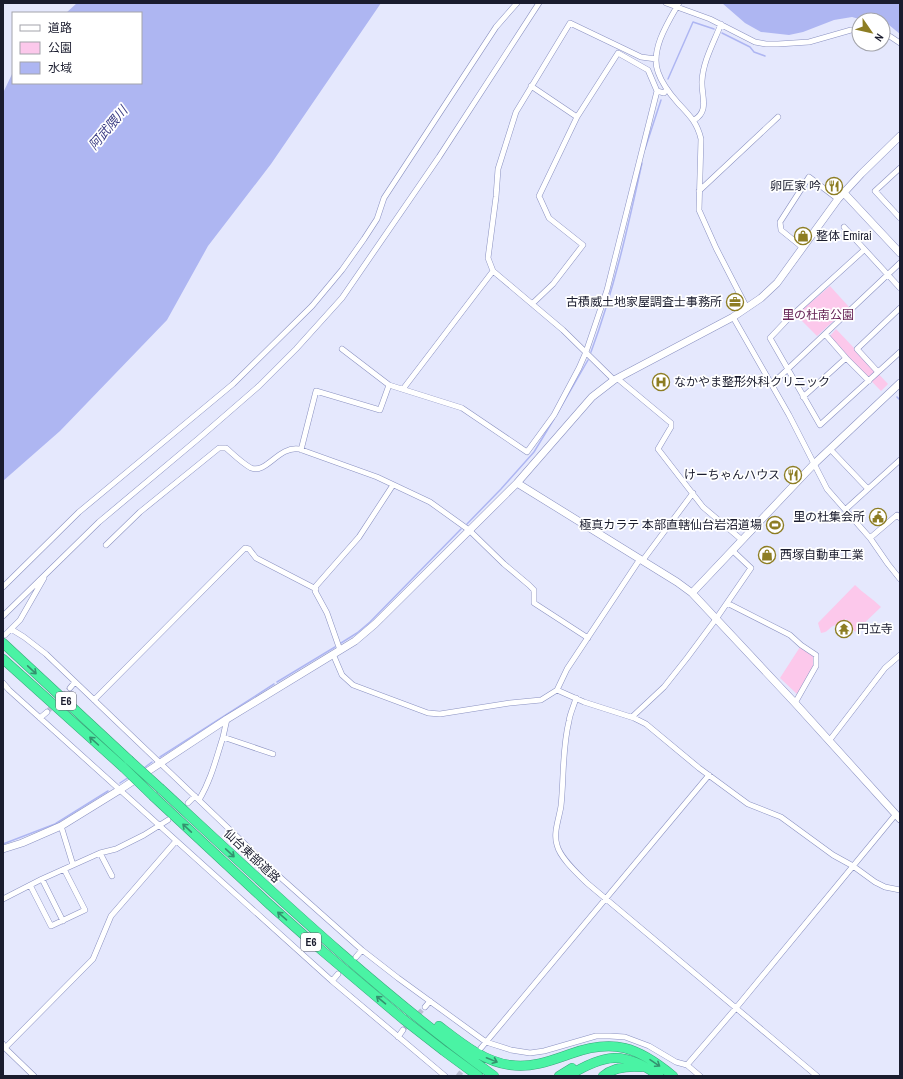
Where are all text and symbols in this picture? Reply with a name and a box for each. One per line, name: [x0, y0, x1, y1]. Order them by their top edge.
legend: [12, 12, 142, 84]
north arrow: [851, 12, 891, 52]
text: 道路: [48, 20, 72, 36]
text: N: [872, 31, 887, 44]
text: 公園: [48, 40, 72, 56]
text: 水域: [48, 60, 72, 76]
water label: 阿武隈川: [85, 101, 133, 153]
restaurant icon: 卵匠家 吟: [824, 176, 844, 196]
place label: 卵匠家 吟: [770, 178, 821, 194]
shop icon: 整体 Emirai: [793, 226, 813, 246]
place label: 整体 Emirai: [816, 228, 872, 244]
office icon: 古積威土地家屋調査士事務所: [725, 292, 745, 312]
place label: 古積威土地家屋調査士事務所: [566, 294, 722, 310]
park label: 里の杜南公園: [782, 307, 854, 323]
hospital icon: なかやま整形外科クリニック: [651, 372, 671, 392]
place label: なかやま整形外科クリニック: [674, 374, 830, 390]
restaurant icon: けーちゃんハウス: [783, 465, 803, 485]
place label: けーちゃんハウス: [684, 467, 780, 483]
public building icon: 里の杜集会所: [868, 507, 888, 527]
place label: 里の杜集会所: [793, 509, 865, 525]
sports icon: 極真カラテ 本部直轄仙台岩沼道場: [765, 515, 785, 535]
place label: 極真カラテ 本部直轄仙台岩沼道場: [579, 517, 762, 533]
shop icon: 西塚自動車工業: [757, 545, 777, 565]
place label: 西塚自動車工業: [780, 547, 864, 563]
temple icon: 円立寺: [834, 619, 854, 639]
place label: 円立寺: [857, 621, 893, 637]
one-way arrow: [27, 665, 37, 674]
road number: E6: [56, 692, 76, 710]
one-way arrow: [89, 736, 99, 746]
one-way arrow: [182, 823, 192, 832]
street label: 仙台東部道路: [220, 826, 284, 886]
one-way arrow: [225, 849, 236, 858]
one-way arrow: [277, 912, 287, 921]
road number: E6: [301, 933, 321, 951]
one-way arrow: [376, 996, 386, 1005]
one-way arrow: [486, 1057, 498, 1064]
one-way arrow: [649, 1058, 660, 1067]

